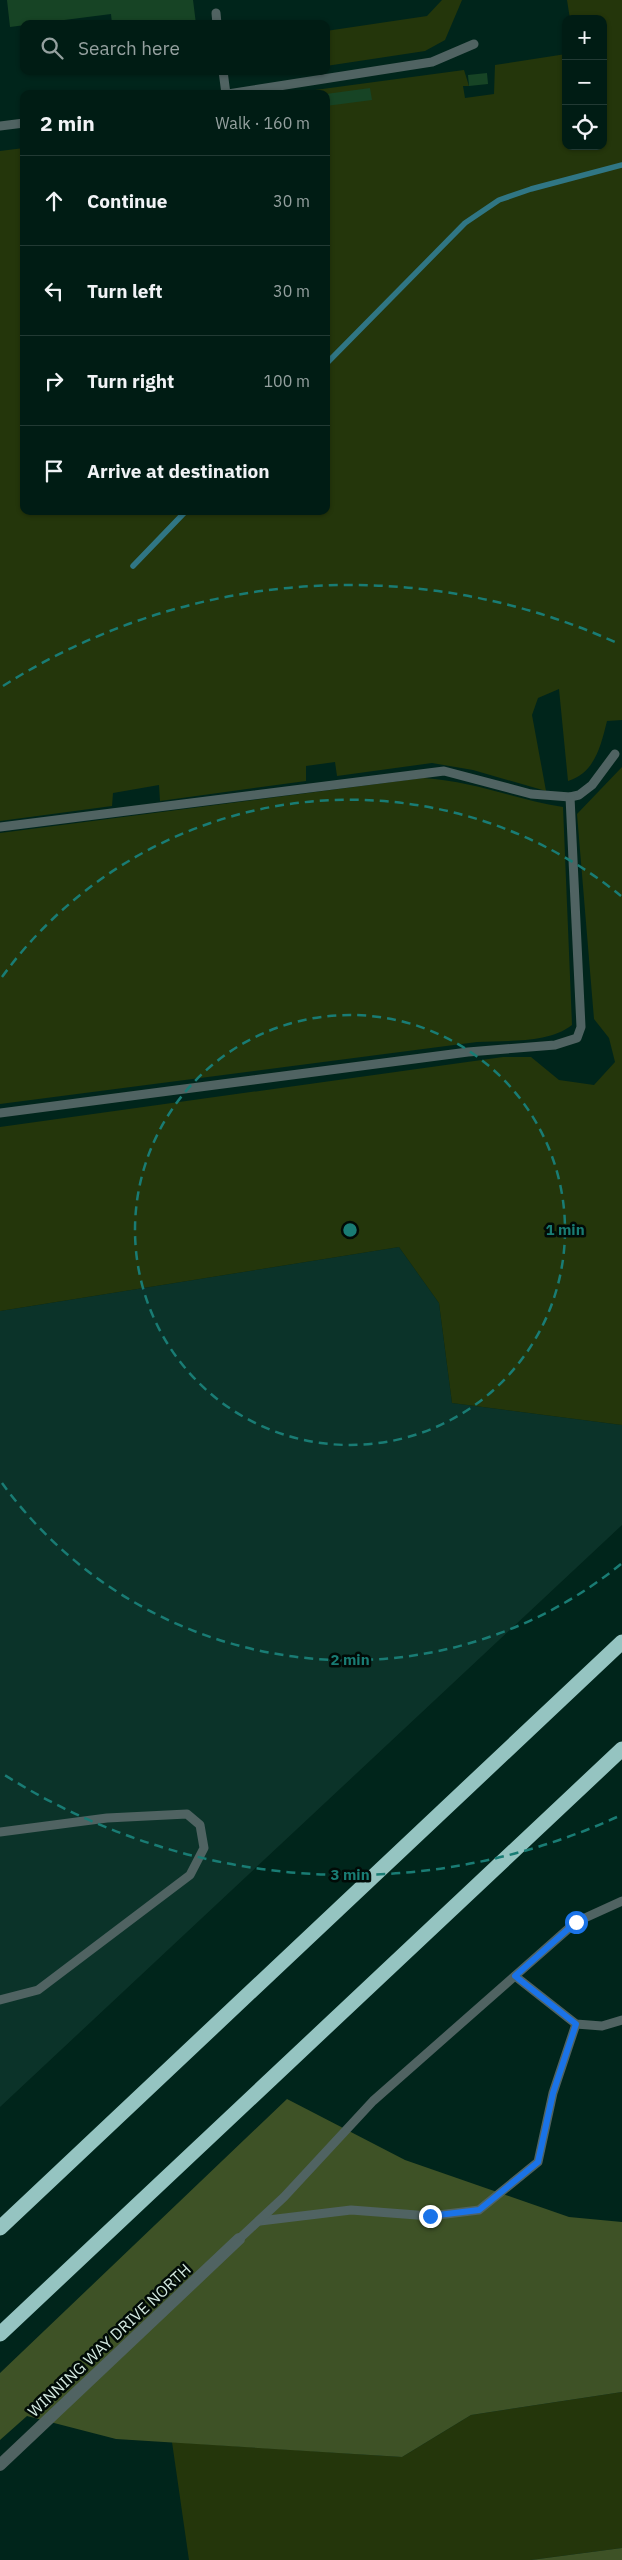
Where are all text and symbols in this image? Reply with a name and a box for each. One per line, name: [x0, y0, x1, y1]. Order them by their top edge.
map controls: [562, 15, 607, 150]
button: +: [562, 15, 607, 60]
search box: [20, 20, 330, 75]
icon: search: [38, 34, 66, 62]
text: Search here: [78, 36, 180, 60]
button: −: [562, 60, 607, 105]
button: locate: [562, 105, 607, 150]
text: 2 min: [40, 109, 95, 137]
text: Walk · 160 m: [215, 113, 310, 133]
icon: ahead: [40, 187, 68, 215]
text: Continue: [87, 189, 167, 213]
text: 30 m: [273, 191, 310, 211]
icon: left: [40, 277, 68, 305]
text: Turn left: [87, 279, 163, 303]
text: 30 m: [273, 281, 310, 301]
icon: right: [40, 367, 68, 395]
text: Turn right: [87, 369, 174, 393]
text: 100 m: [263, 371, 310, 391]
icon: arrive: [40, 457, 68, 485]
text: Arrive at destination: [87, 459, 270, 483]
text: 1 min: [545, 1220, 585, 1239]
centre of rings: [341, 1221, 359, 1239]
text: 2 min: [330, 1650, 370, 1669]
text: 3 min: [330, 1865, 370, 1884]
route start: [565, 1911, 588, 1934]
route end: [419, 2205, 442, 2228]
street label: WINNING WAY DRIVE NORTH: [23, 2259, 195, 2421]

